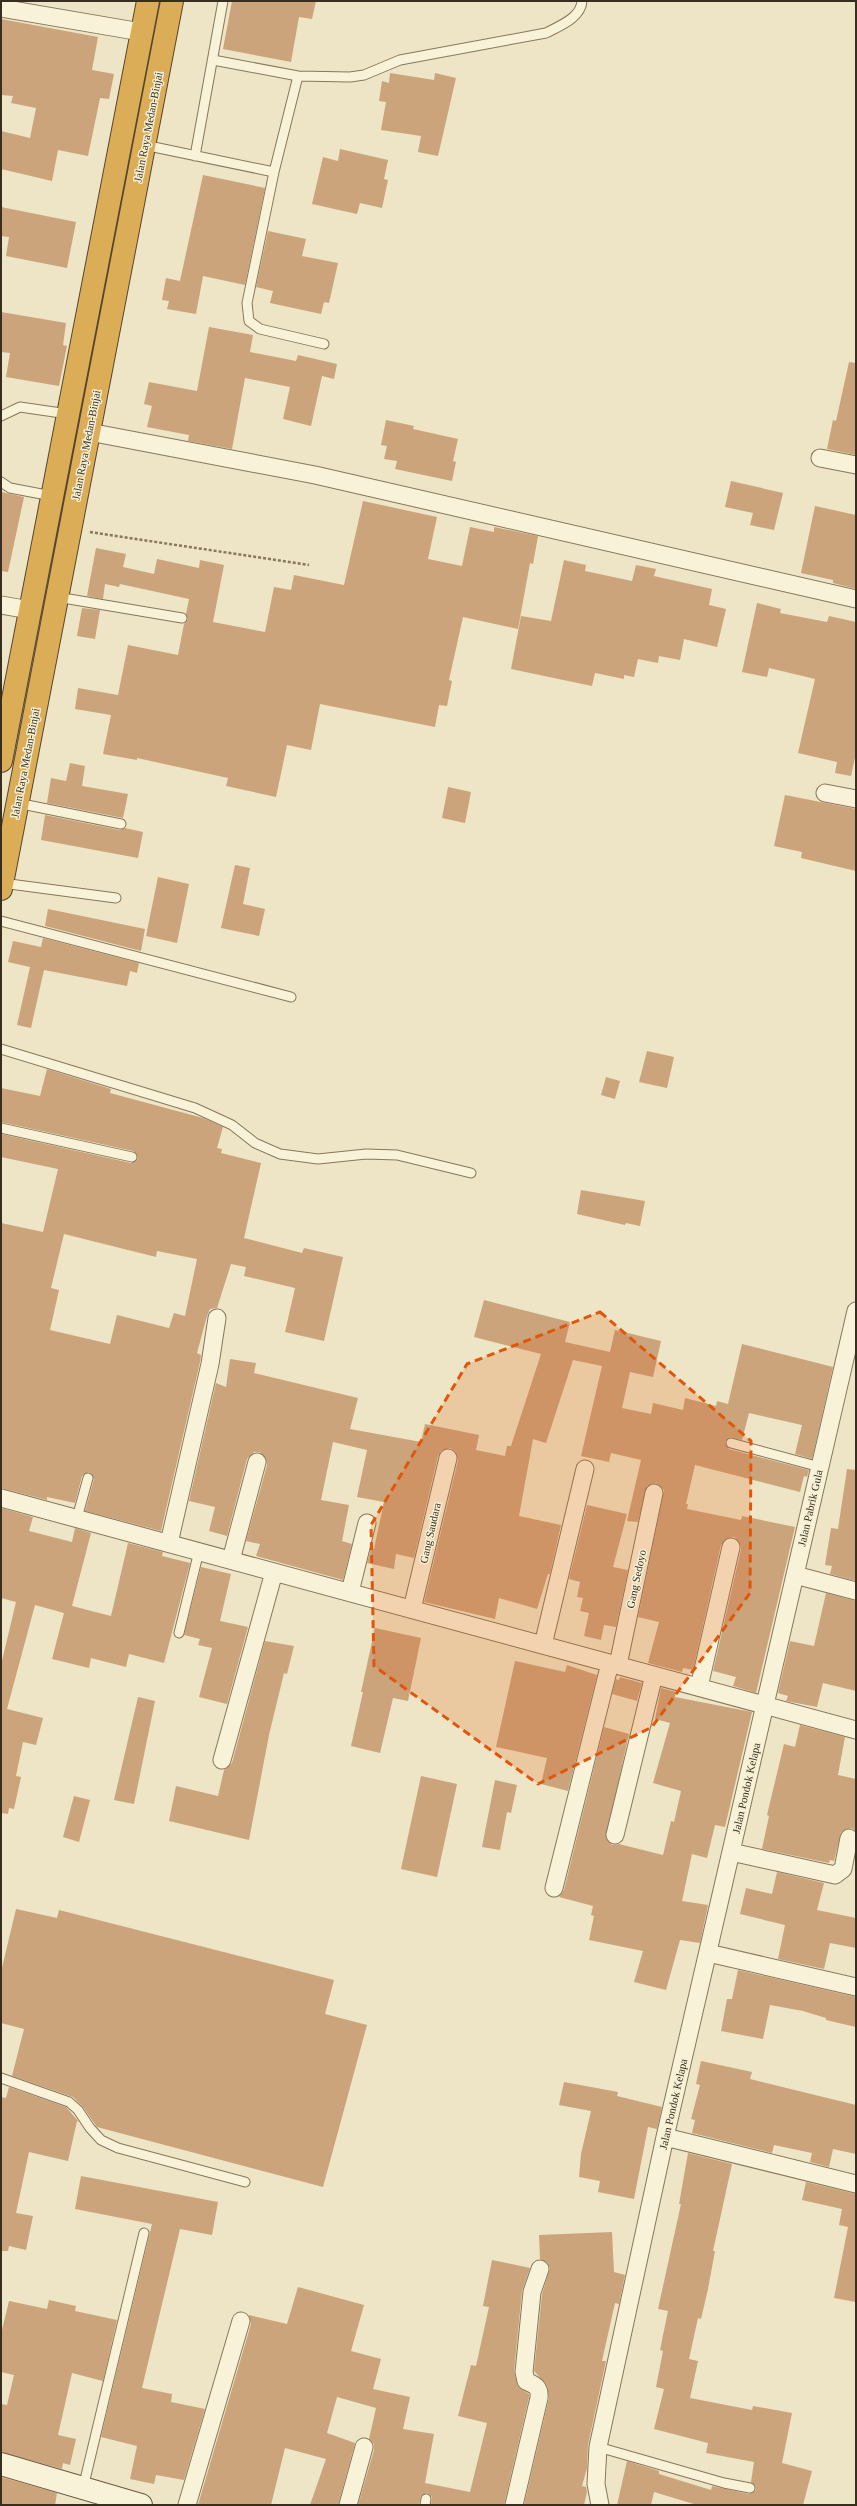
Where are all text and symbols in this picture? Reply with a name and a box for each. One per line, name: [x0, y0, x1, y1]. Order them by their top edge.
street label: Jalan Raya Medan-Binjai: [131, 71, 165, 183]
street label: Jalan Raya Medan-Binjai: [69, 389, 103, 501]
street label: Jalan Raya Medan-Binjai: [8, 707, 42, 819]
street label: Jalan Pabrik Gula: [795, 1468, 825, 1547]
street label: Gang Saudara: [417, 1501, 443, 1565]
street label: Gang Sedoyo: [624, 1548, 648, 1609]
street label: Jalan Pondok Kelapa: [730, 1741, 762, 1835]
street label: Jalan Pondok Kelapa: [657, 2057, 689, 2151]

